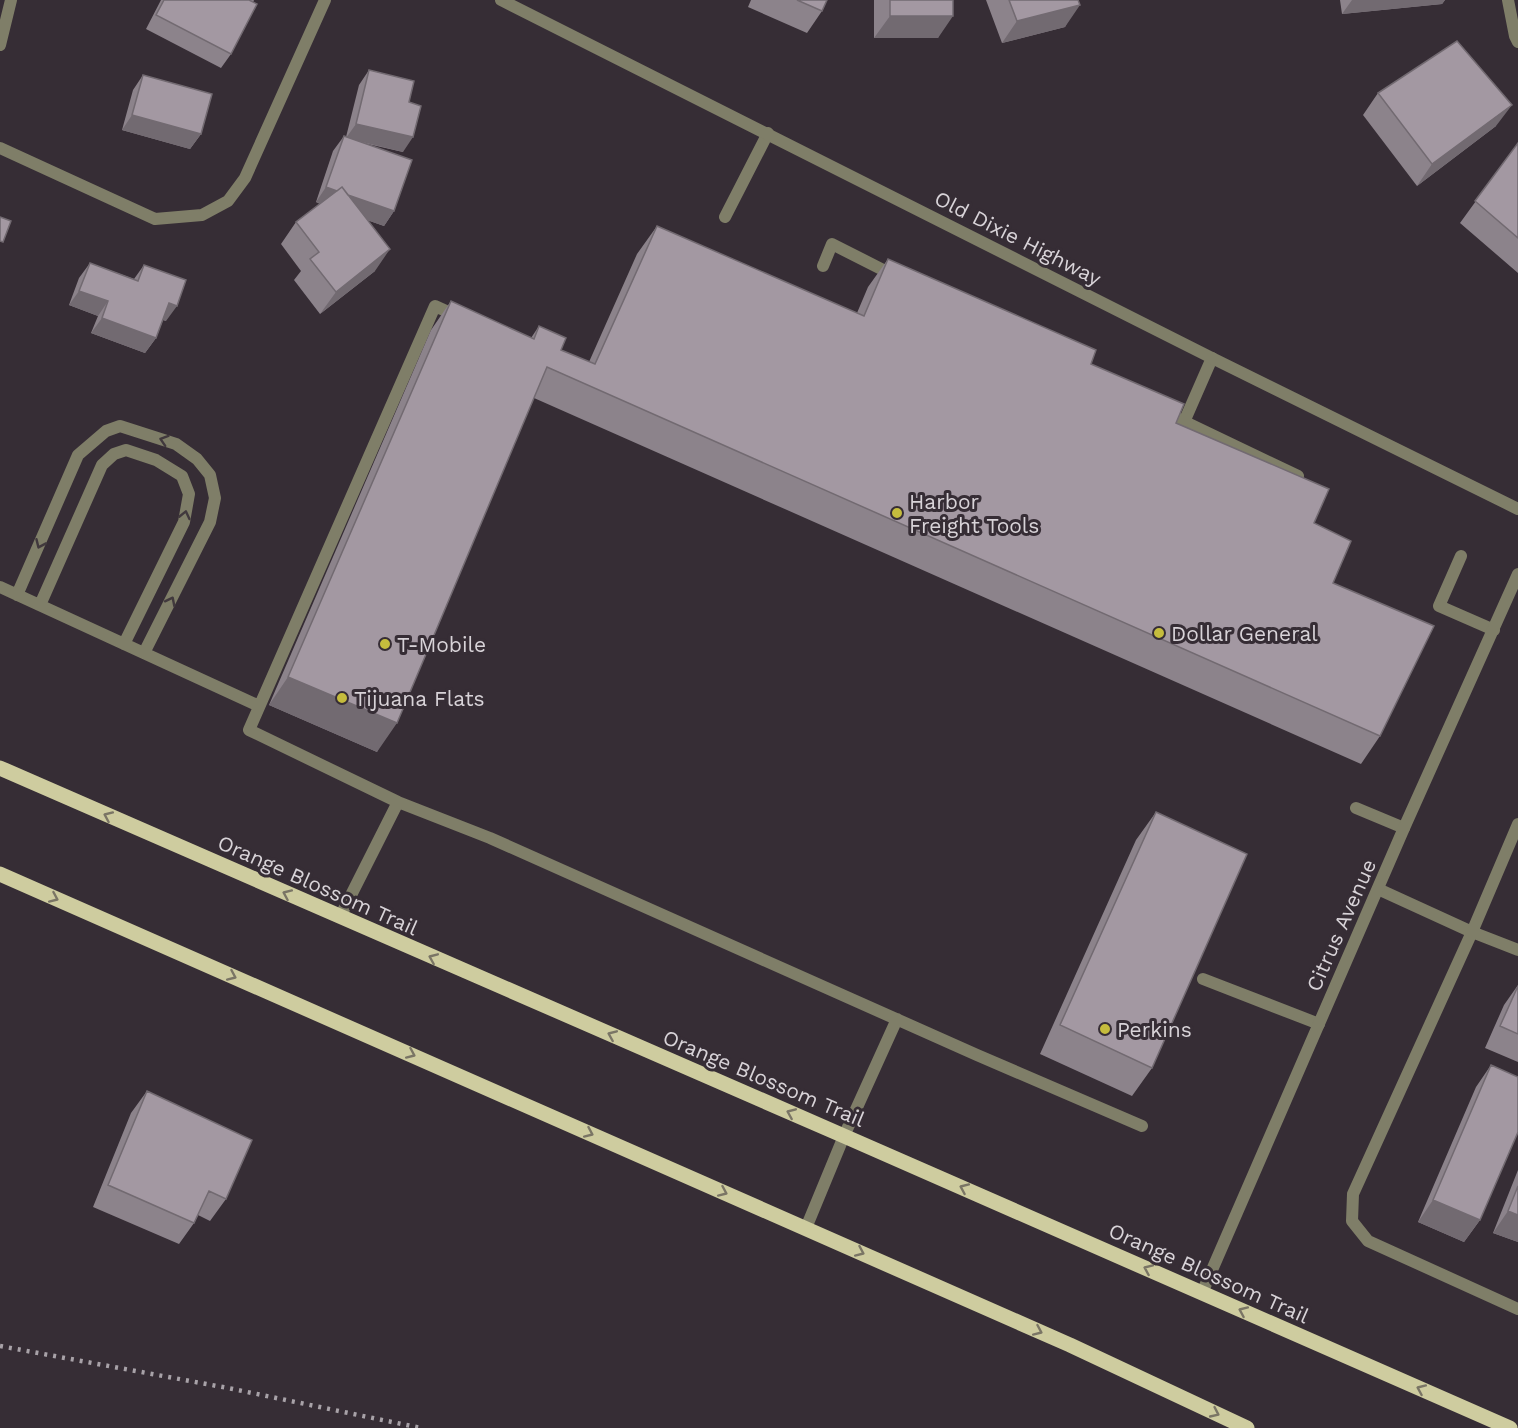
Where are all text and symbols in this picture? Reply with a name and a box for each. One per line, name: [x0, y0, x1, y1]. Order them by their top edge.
street label: Old Dixie Highway: [931, 185, 1106, 291]
one-way arrow: [159, 435, 170, 448]
place label: Harbor Freight Tools: [909, 489, 1039, 538]
marker: Harbor Freight Tools: [890, 506, 904, 520]
one-way arrow: [177, 510, 190, 520]
one-way arrow: [35, 537, 47, 548]
one-way arrow: [163, 596, 175, 607]
place label: Dollar General: [1171, 621, 1318, 646]
marker: Dollar General: [1152, 626, 1166, 640]
place label: T-Mobile: [397, 632, 486, 657]
marker: T-Mobile: [378, 637, 392, 651]
place label: Tijuana Flats: [354, 686, 485, 711]
marker: Tijuana Flats: [335, 691, 349, 705]
one-way arrow: [104, 811, 115, 823]
street label: Orange Blossom Trail: [214, 830, 423, 941]
street label: Citrus Avenue: [1301, 855, 1381, 995]
one-way arrow: [282, 889, 293, 901]
one-way arrow: [47, 891, 58, 903]
one-way arrow: [428, 953, 439, 965]
one-way arrow: [226, 968, 237, 980]
place label: Perkins: [1117, 1017, 1192, 1042]
marker: Perkins: [1098, 1022, 1112, 1036]
street label: Orange Blossom Trail: [659, 1024, 869, 1132]
one-way arrow: [607, 1030, 618, 1042]
one-way arrow: [404, 1047, 415, 1059]
one-way arrow: [786, 1108, 797, 1120]
one-way arrow: [583, 1126, 594, 1138]
one-way arrow: [959, 1184, 970, 1196]
one-way arrow: [717, 1185, 728, 1197]
street label: Orange Blossom Trail: [1105, 1218, 1314, 1329]
one-way arrow: [853, 1245, 864, 1257]
one-way arrow: [1144, 1264, 1155, 1276]
one-way arrow: [1238, 1306, 1249, 1318]
one-way arrow: [1031, 1324, 1042, 1336]
one-way arrow: [1417, 1384, 1428, 1396]
one-way arrow: [1208, 1405, 1219, 1417]

